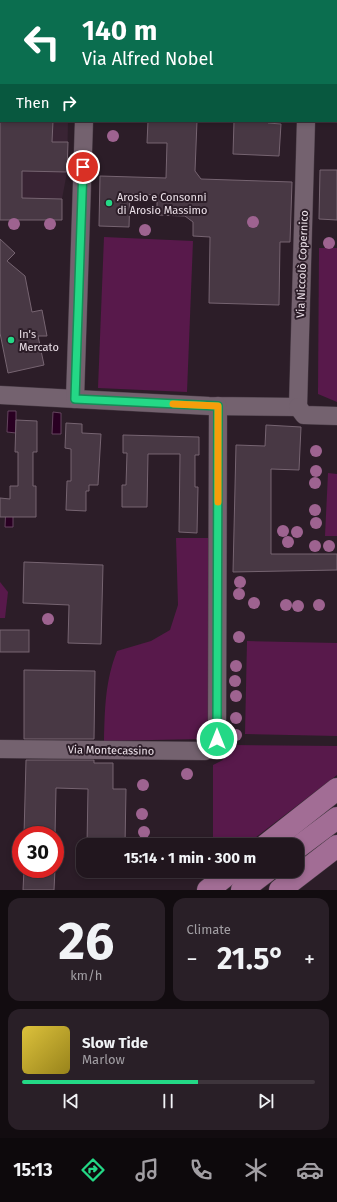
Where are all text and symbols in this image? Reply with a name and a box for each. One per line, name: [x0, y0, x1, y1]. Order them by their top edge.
text: 140 m: [82, 14, 158, 47]
icon: left: [16, 16, 68, 68]
text: Via Alfred Nobel: [82, 48, 214, 70]
icon: right: [58, 92, 80, 114]
text: Then: [16, 94, 50, 112]
pin: [66, 150, 100, 184]
icon: arrive: [72, 156, 94, 178]
place label: Arosio e Consonni di Arosio Massimo: [117, 191, 207, 217]
marker: Arosio e Consonni di Arosio Massimo: [104, 198, 114, 208]
street label: Via Niccolò Copernico: [294, 210, 311, 318]
place label: In's Mercato: [19, 328, 59, 354]
marker: In's Mercato: [6, 335, 16, 345]
position arrow: [196, 718, 238, 760]
street label: Via Montecassino: [68, 743, 154, 758]
speed limit sign: 30: [12, 826, 64, 878]
text: 15:14 · 1 min · 300 m: [124, 849, 256, 867]
text: 26: [58, 910, 114, 973]
text: Climate: [187, 922, 231, 937]
text: 21.5°: [217, 941, 285, 977]
text: −: [187, 946, 198, 973]
text: +: [304, 946, 315, 973]
text: km/h: [70, 968, 102, 983]
text: Slow Tide: [82, 1034, 148, 1052]
text: Marlow: [82, 1052, 125, 1067]
icon: previous: [60, 1090, 82, 1112]
icon: pause: [157, 1090, 179, 1112]
icon: next: [255, 1090, 277, 1112]
icon: directions: [79, 1156, 107, 1184]
icon: music: [133, 1156, 161, 1184]
icon: phone: [187, 1156, 215, 1184]
icon: climate: [242, 1156, 270, 1184]
icon: car: [296, 1156, 324, 1184]
text: 15:13: [13, 1159, 53, 1181]

